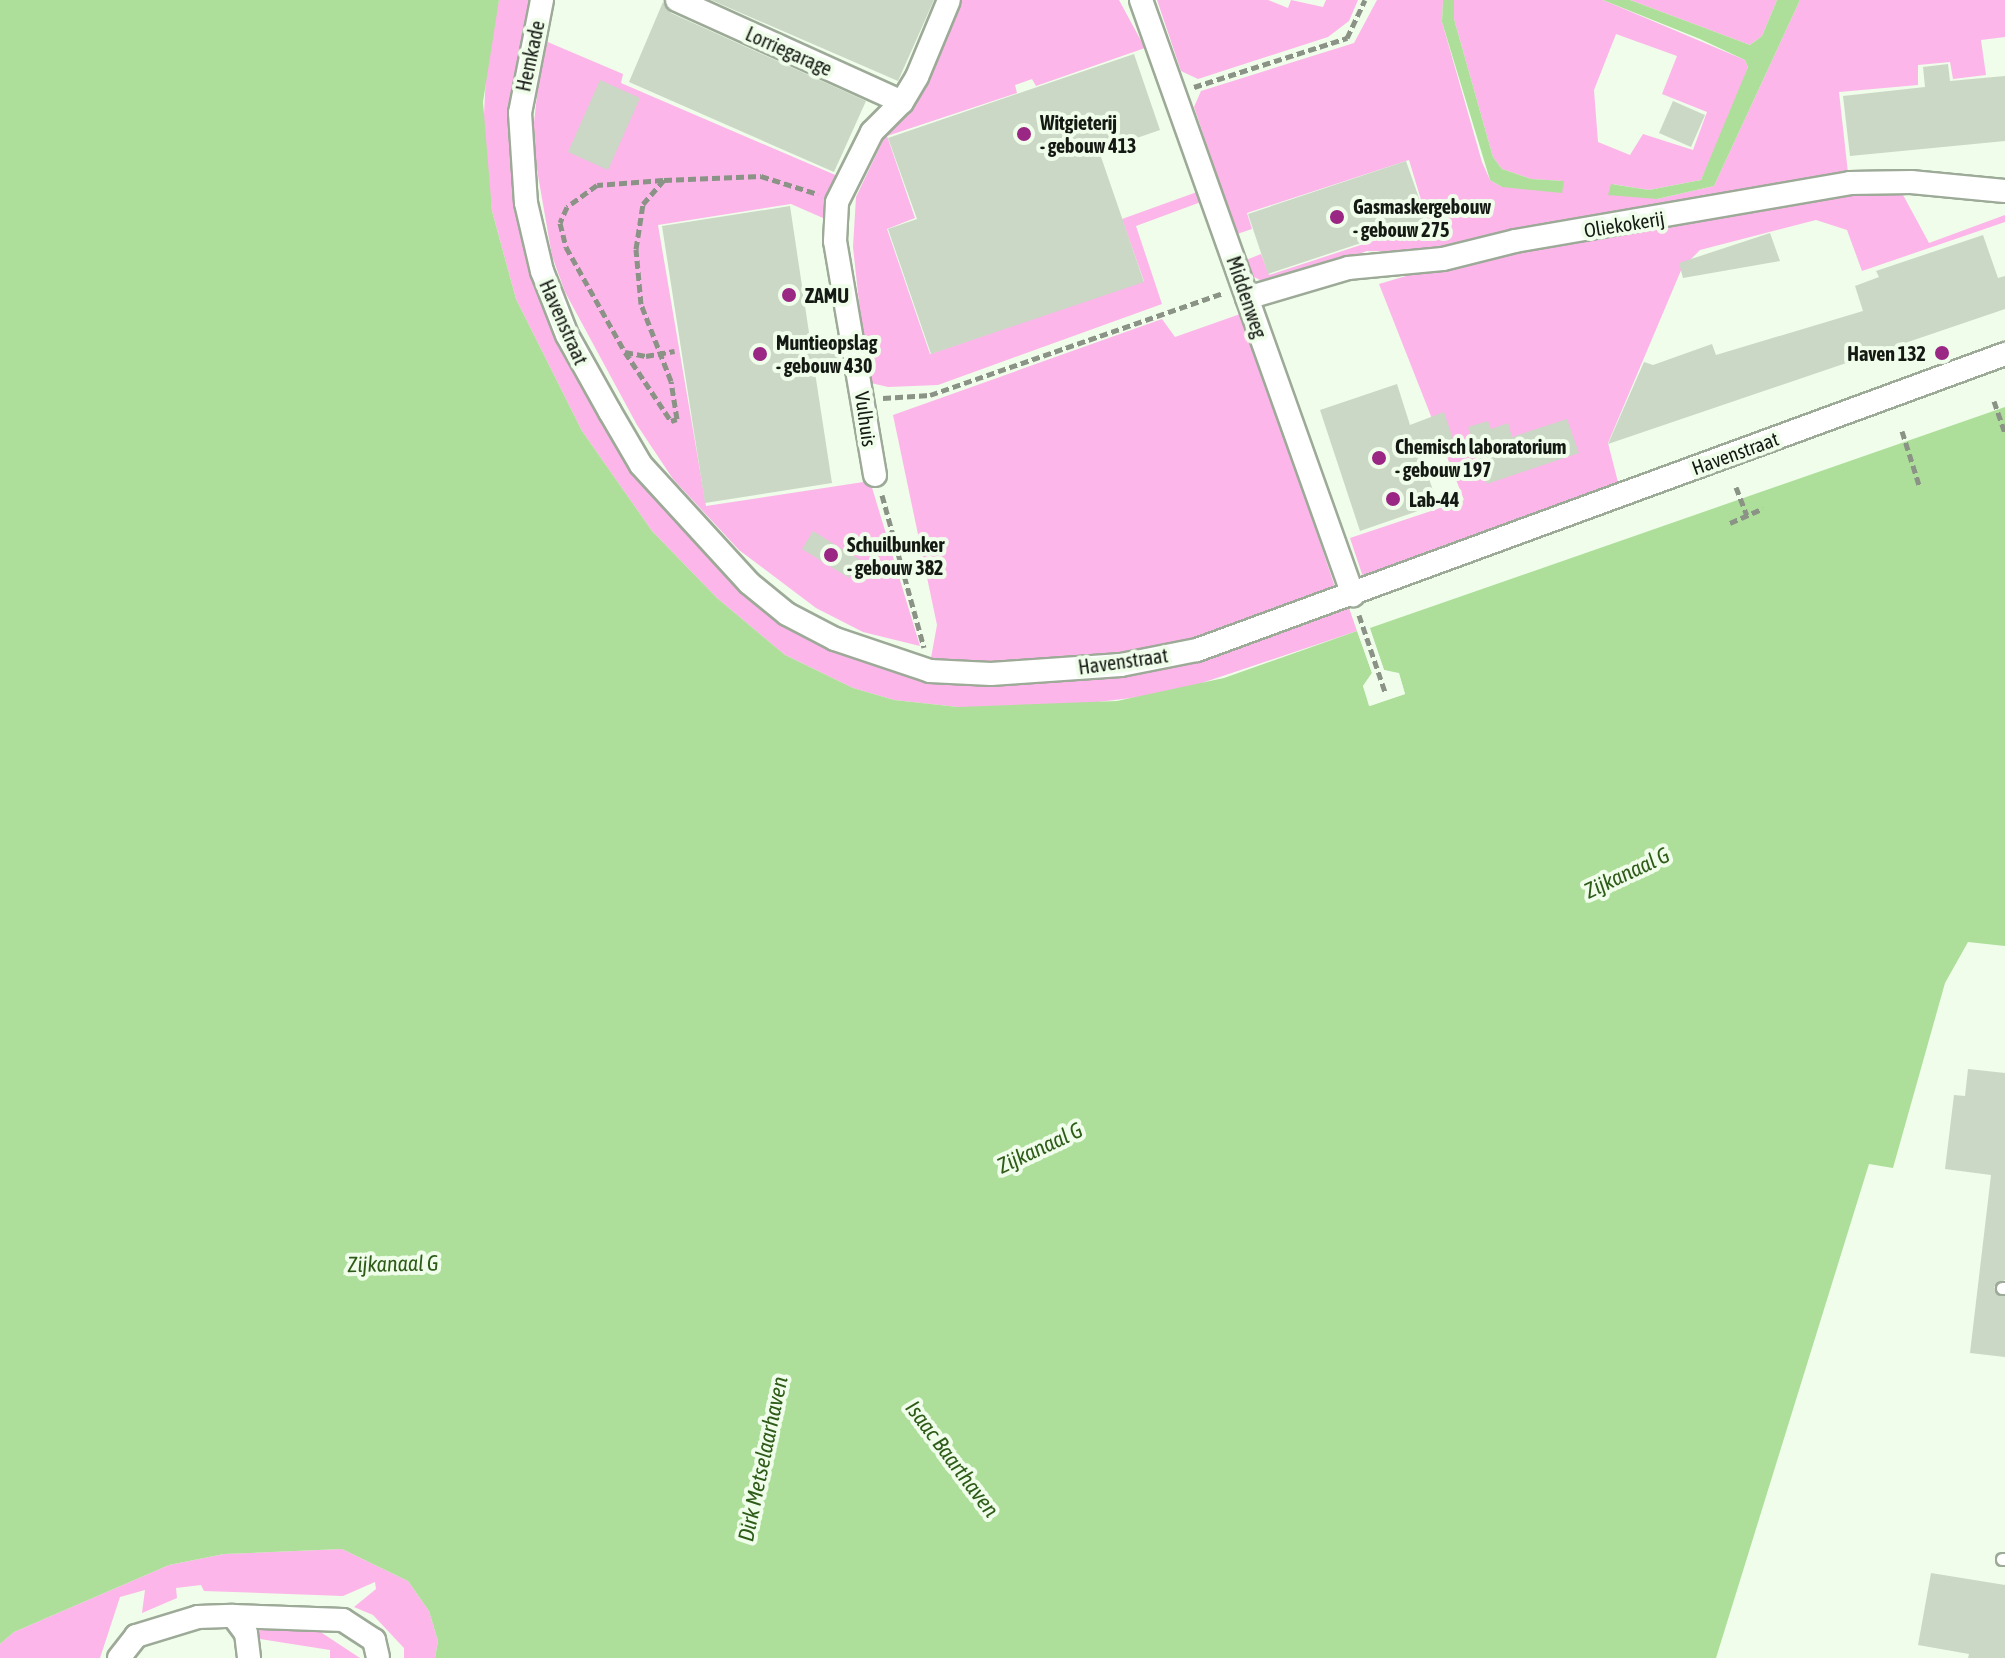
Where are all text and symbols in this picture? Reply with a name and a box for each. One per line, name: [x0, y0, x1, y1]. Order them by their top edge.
street label: Hemkade: [511, 18, 549, 94]
street label: Lorriegarage: [742, 21, 836, 81]
place label: Witgieterij - gebouw 413: [1040, 110, 1136, 157]
marker: Witgieterij - gebouw 413: [1015, 125, 1033, 143]
place label: Gasmaskergebouw - gebouw 275: [1353, 194, 1491, 241]
street label: Oliekokerij: [1582, 206, 1666, 242]
marker: Gasmaskergebouw - gebouw 275: [1328, 208, 1346, 226]
street label: Middenweg: [1222, 253, 1272, 341]
street label: Havenstraat: [535, 276, 593, 368]
place label: ZAMU: [805, 283, 849, 307]
marker: ZAMU: [780, 286, 798, 304]
place label: Muntieopslag - gebouw 430: [776, 330, 877, 377]
place label: Haven 132: [1847, 341, 1926, 365]
marker: Haven 132: [1933, 344, 1951, 362]
marker: Muntieopslag - gebouw 430: [751, 345, 769, 363]
street label: Vulhuis: [850, 390, 882, 448]
street label: Havenstraat: [1688, 426, 1782, 480]
place label: Chemisch laboratorium - gebouw 197: [1395, 434, 1566, 481]
marker: Chemisch laboratorium - gebouw 197: [1370, 449, 1388, 467]
place label: Lab-44: [1409, 487, 1459, 511]
marker: Lab-44: [1384, 490, 1402, 508]
place label: Schuilbunker - gebouw 382: [847, 532, 944, 579]
marker: Schuilbunker - gebouw 382: [822, 546, 840, 564]
street label: Havenstraat: [1077, 643, 1169, 679]
water label: Zijkanaal G: [1580, 842, 1674, 904]
water label: Zijkanaal G: [993, 1117, 1087, 1179]
water label: Zijkanaal G: [347, 1250, 439, 1278]
water label: Dirk Metselaarhaven: [733, 1374, 793, 1544]
water label: Isaac Baarthaven: [900, 1396, 1004, 1522]

